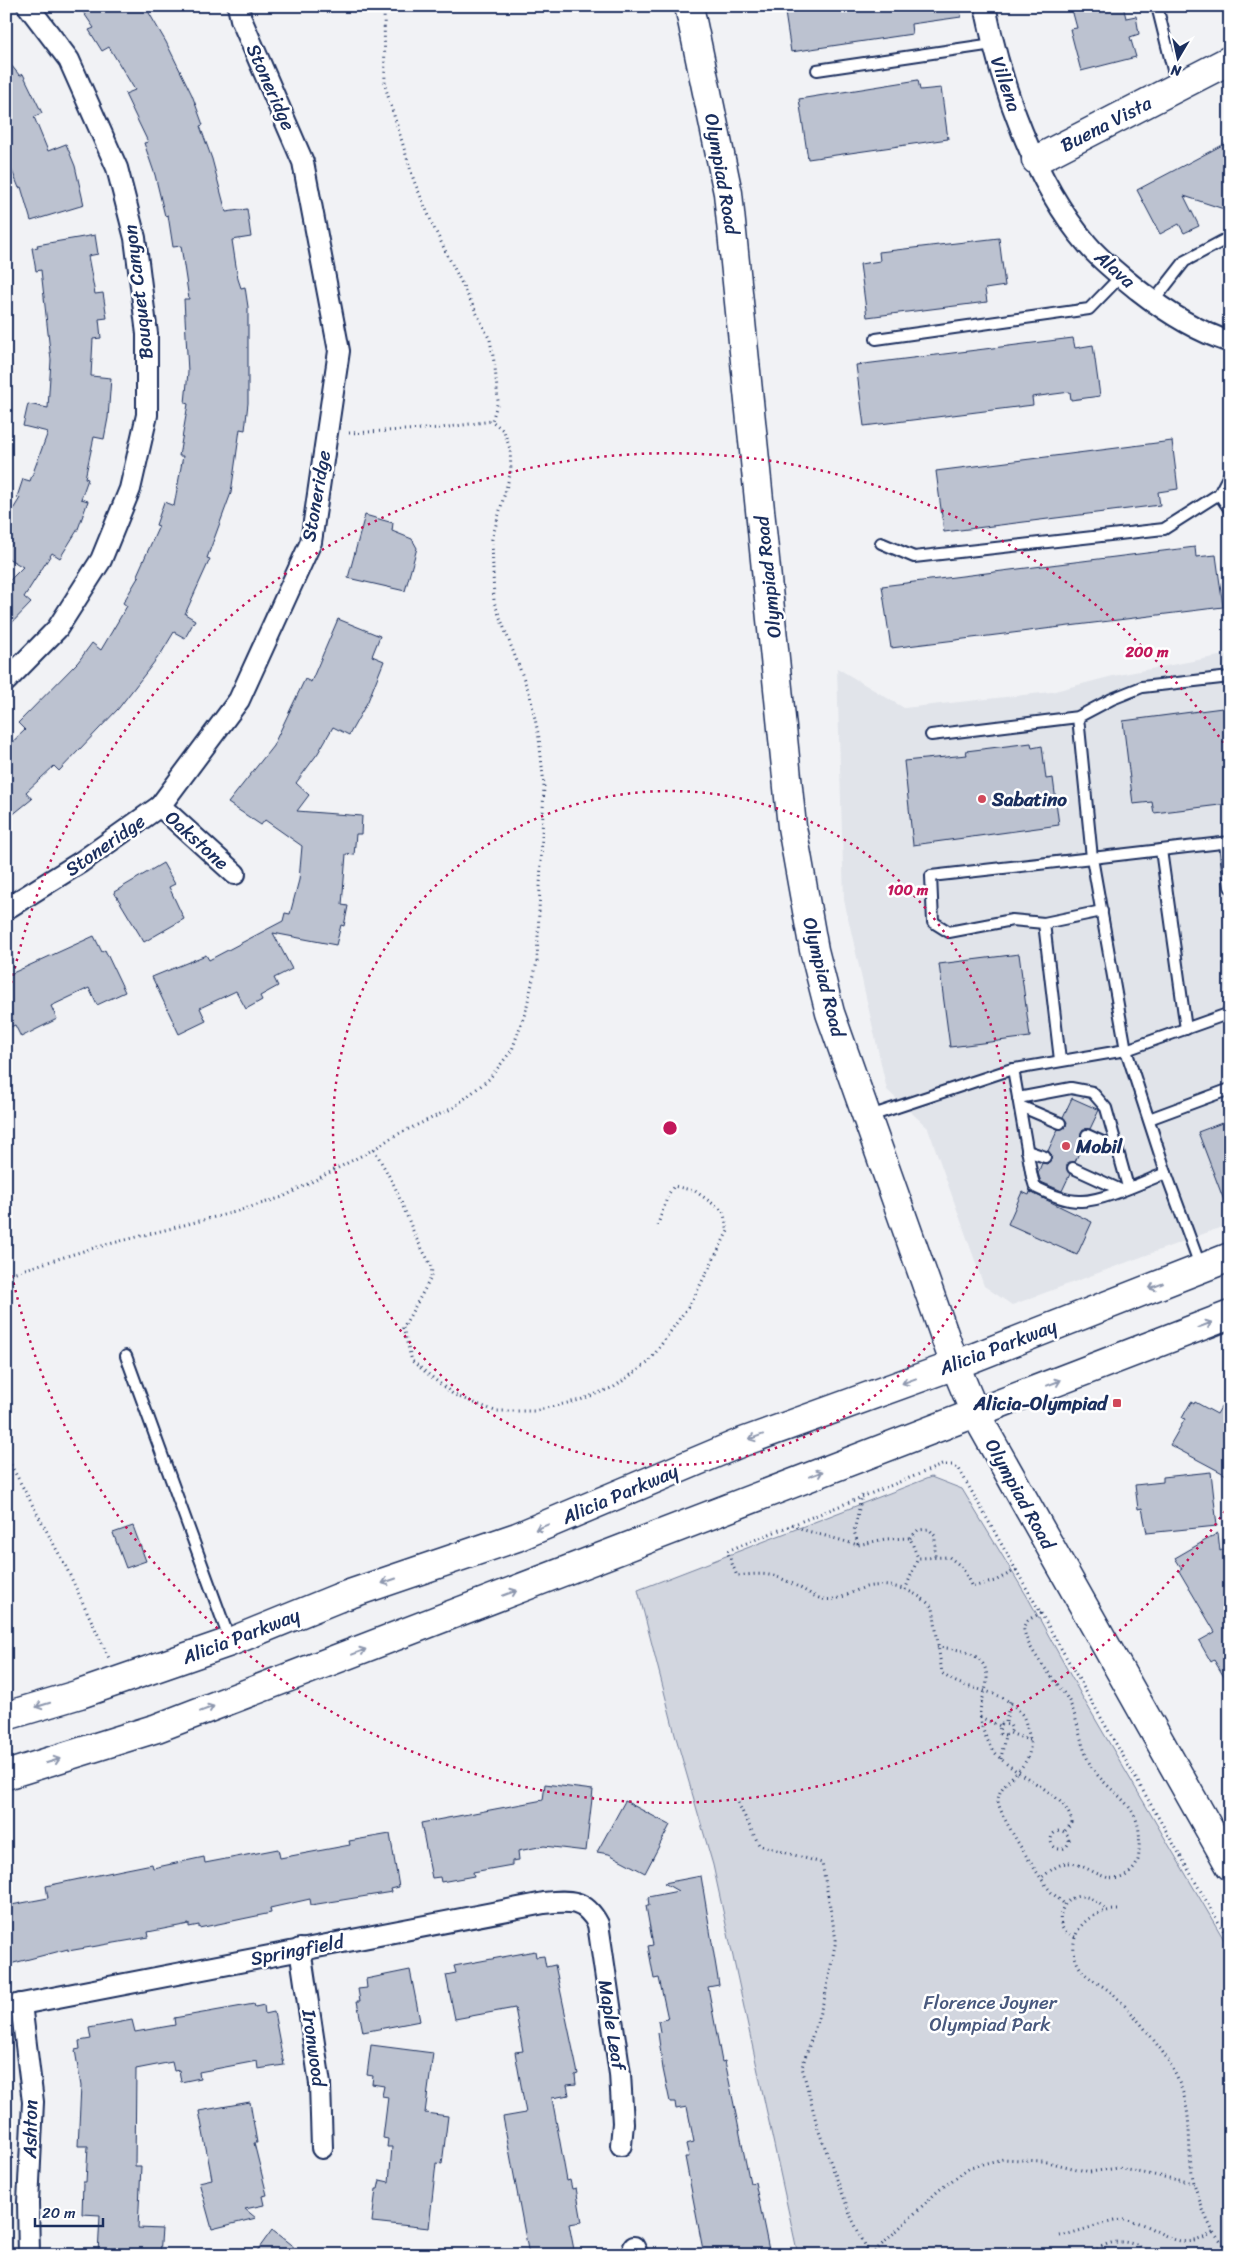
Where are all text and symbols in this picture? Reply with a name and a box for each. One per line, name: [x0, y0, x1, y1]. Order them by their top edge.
north arrow: [1154, 32, 1204, 82]
street label: Stoneridge: [237, 38, 305, 136]
street label: Villena: [981, 52, 1031, 117]
text: N: [1169, 57, 1184, 84]
street label: Buena Vista: [1054, 87, 1158, 161]
street label: Olympiad Road: [695, 111, 749, 239]
street label: Bouquet Canyon: [113, 223, 163, 361]
street label: Alava: [1086, 241, 1143, 297]
street label: Stoneridge: [292, 447, 340, 544]
street label: Olympiad Road: [745, 512, 791, 640]
text: 200 m: [1124, 639, 1169, 665]
place label: Sabatino: [991, 783, 1067, 816]
marker: Sabatino: [976, 793, 988, 805]
street label: Oakstone: [157, 802, 237, 878]
street label: Stoneridge: [58, 805, 152, 885]
text: 100 m: [888, 877, 929, 903]
street label: Olympiad Road: [793, 914, 855, 1042]
centre of rings: [661, 1119, 679, 1137]
place label: Mobil: [1075, 1130, 1124, 1163]
marker: Mobil: [1060, 1140, 1072, 1152]
one-way arrow: [1149, 1282, 1164, 1291]
street label: Alicia Parkway: [933, 1309, 1062, 1385]
one-way arrow: [1197, 1320, 1212, 1329]
one-way arrow: [902, 1377, 917, 1386]
one-way arrow: [1045, 1378, 1061, 1387]
place label: Alicia-Olympiad: [973, 1387, 1109, 1420]
marker: Alicia-Olympiad: [1111, 1397, 1123, 1409]
street label: Olympiad Road: [976, 1432, 1065, 1557]
one-way arrow: [749, 1433, 764, 1442]
street label: Alicia Parkway: [556, 1455, 684, 1534]
one-way arrow: [808, 1469, 823, 1478]
one-way arrow: [535, 1522, 550, 1532]
one-way arrow: [381, 1577, 397, 1586]
one-way arrow: [502, 1587, 517, 1597]
street label: Alicia Parkway: [176, 1598, 305, 1674]
one-way arrow: [351, 1646, 366, 1656]
one-way arrow: [36, 1701, 52, 1711]
one-way arrow: [199, 1704, 214, 1713]
one-way arrow: [44, 1755, 60, 1765]
street label: Springfield: [248, 1924, 348, 1975]
street label: Maple Leaf: [589, 1978, 636, 2074]
park label: Florence Joyner Olympiad Park: [923, 1986, 1058, 2041]
street label: Ironwood: [292, 2006, 336, 2091]
street label: Ashton: [13, 2099, 47, 2160]
scale bar: [35, 2196, 102, 2228]
text: 20 m: [42, 2200, 76, 2226]

